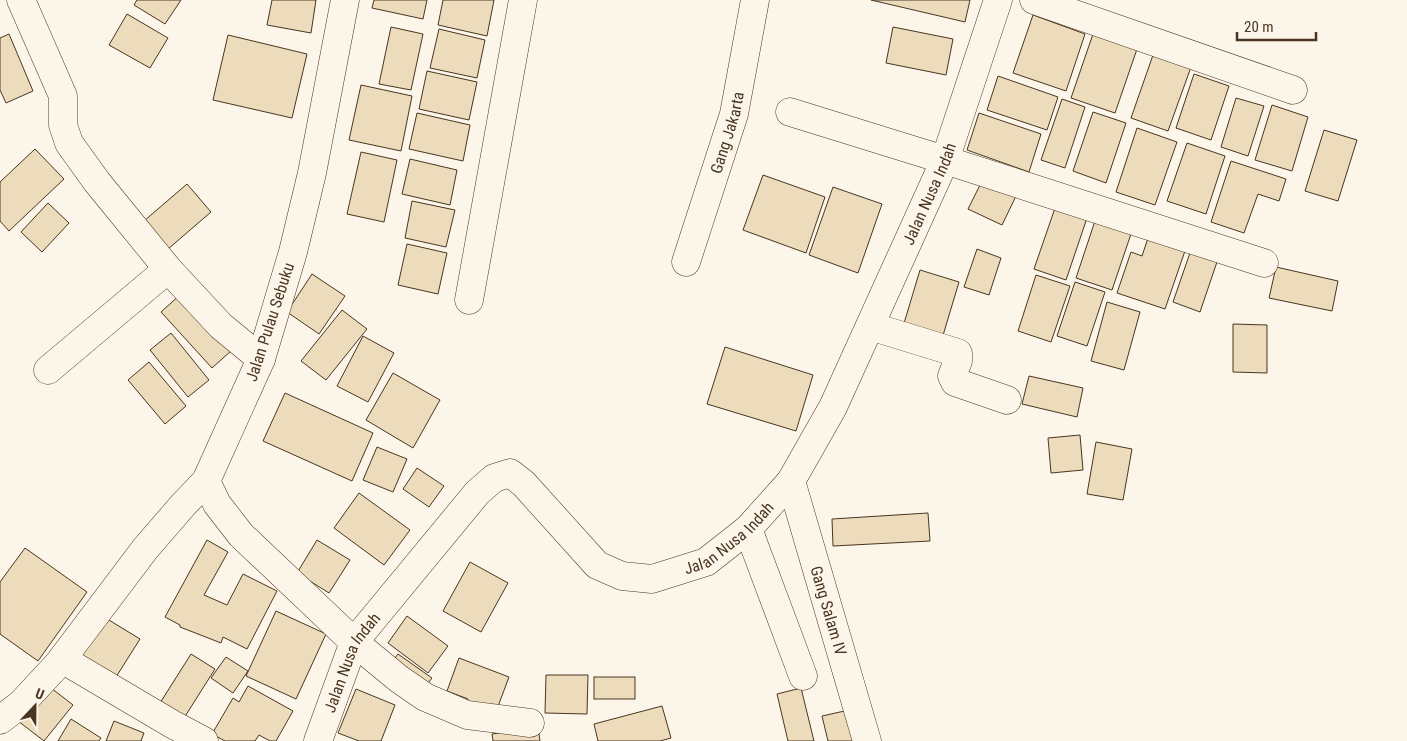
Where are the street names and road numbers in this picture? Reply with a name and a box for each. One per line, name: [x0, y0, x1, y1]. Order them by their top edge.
street label: Gang Jakarta: [706, 90, 747, 176]
street label: Jalan Nusa Indah: [898, 140, 960, 248]
street label: Jalan Pulau Sebuku: [242, 260, 298, 384]
street label: Jalan Nusa Indah: [682, 498, 777, 578]
street label: Gang Salam IV: [807, 564, 851, 658]
street label: Jalan Nusa Indah: [320, 609, 384, 715]

